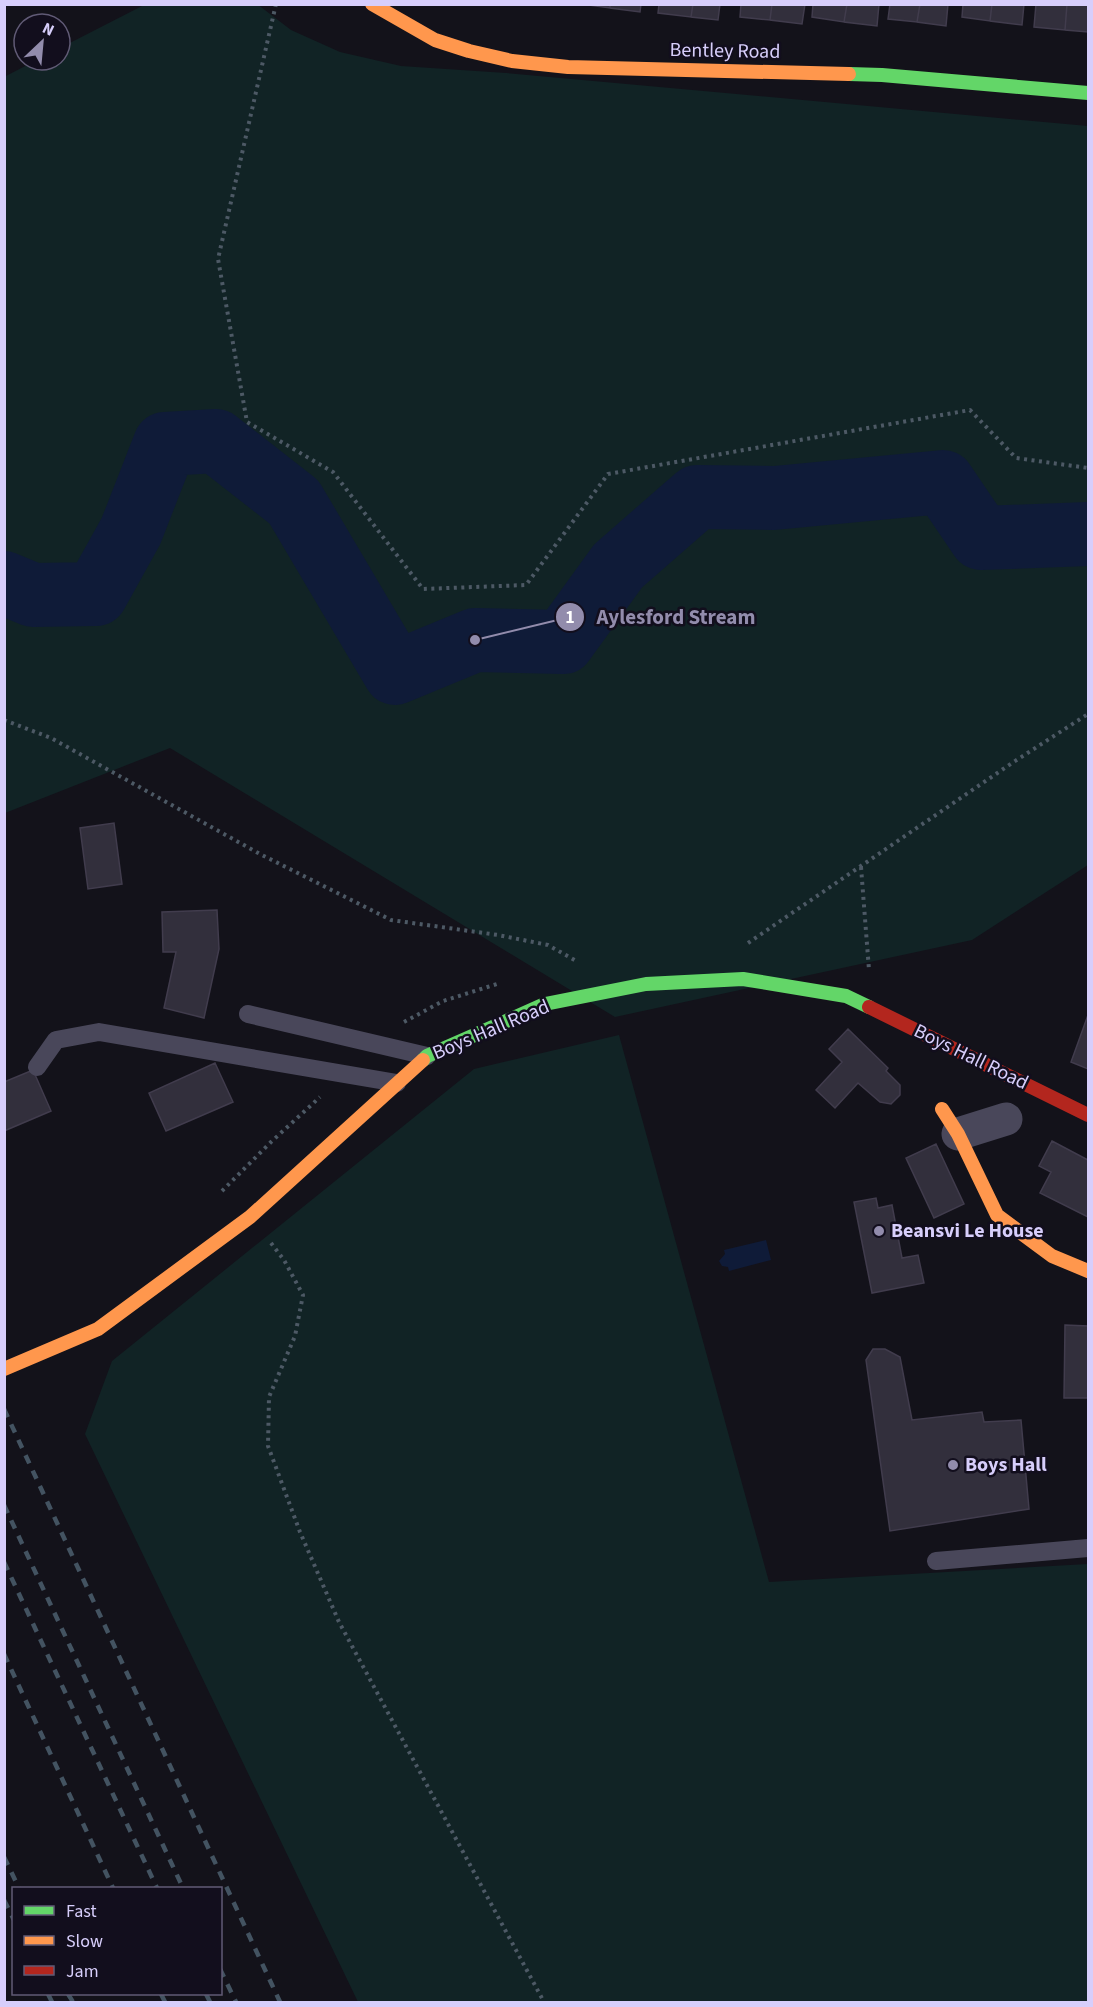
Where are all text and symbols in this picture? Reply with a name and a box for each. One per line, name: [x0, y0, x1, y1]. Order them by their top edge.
north arrow: [12, 12, 72, 72]
text: N: [39, 17, 58, 42]
street label: Bentley Road: [669, 36, 781, 66]
callout: Aylesford Stream: [555, 597, 768, 636]
text: Aylesford Stream: [596, 602, 755, 632]
text: 1: [565, 605, 575, 630]
street label: Boys Hall Road: [428, 993, 554, 1067]
street label: Boys Hall Road: [909, 1017, 1033, 1097]
place label: Beansvi Le House: [891, 1217, 1044, 1245]
marker: Beansvi Le House: [872, 1224, 886, 1238]
place label: Boys Hall: [965, 1451, 1047, 1479]
marker: Boys Hall: [946, 1458, 960, 1472]
legend: [12, 1887, 222, 1995]
text: Fast: [66, 1899, 97, 1924]
text: Slow: [66, 1929, 103, 1954]
text: Jam: [66, 1959, 99, 1984]

